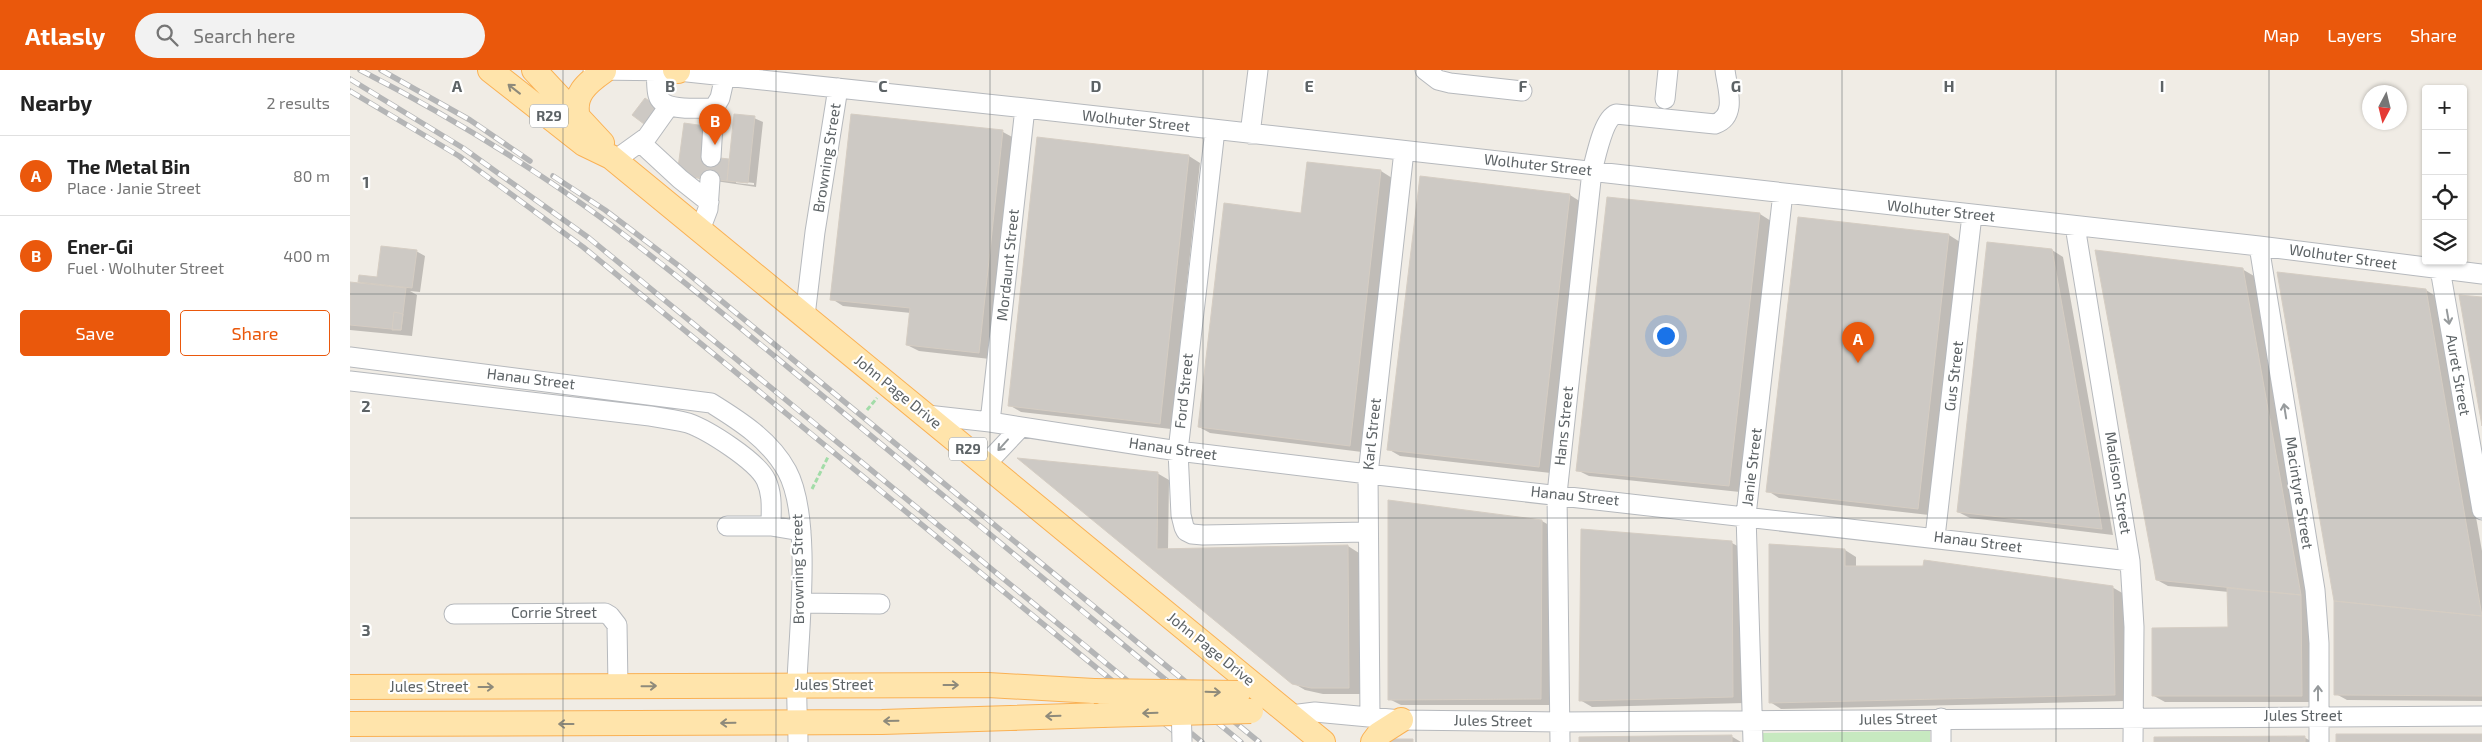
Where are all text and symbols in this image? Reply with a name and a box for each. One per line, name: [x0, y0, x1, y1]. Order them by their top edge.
search box: [135, 13, 485, 58]
text: Atlasly: [25, 21, 105, 50]
icon: search: [153, 21, 181, 49]
text: Search here: [193, 24, 295, 47]
text: Map: [2263, 24, 2299, 46]
text: Layers: [2327, 24, 2382, 46]
text: Share: [2410, 24, 2457, 46]
text: A: [452, 76, 463, 95]
text: B: [665, 76, 675, 95]
text: C: [878, 76, 888, 95]
text: D: [1091, 76, 1102, 95]
text: E: [1304, 76, 1314, 95]
text: F: [1519, 76, 1528, 95]
text: G: [1731, 76, 1741, 95]
text: H: [1943, 76, 1955, 95]
text: I: [2160, 76, 2164, 95]
one-way arrow: [508, 84, 521, 95]
north arrow: [2362, 85, 2407, 130]
map controls: [2422, 85, 2467, 265]
button: +: [2422, 85, 2467, 130]
text: Nearby: [20, 90, 92, 115]
text: 2 results: [267, 93, 330, 112]
street label: Browning Street: [808, 102, 844, 214]
road number: R29: [530, 104, 568, 128]
pin: B: [699, 104, 731, 145]
street label: Wolhuter Street: [1081, 105, 1191, 135]
button: −: [2422, 130, 2467, 175]
street label: Wolhuter Street: [1483, 149, 1593, 179]
text: The Metal Bin: [67, 155, 190, 178]
text: A: [31, 166, 41, 185]
text: 80 m: [293, 166, 330, 185]
text: 1: [363, 172, 369, 191]
button: locate: [2422, 175, 2467, 220]
text: Place · Janie Street: [67, 178, 201, 197]
street label: Wolhuter Street: [1886, 195, 1996, 225]
street label: Mordaunt Street: [992, 208, 1022, 322]
button: layers: [2422, 220, 2467, 265]
text: Ener-Gi: [67, 235, 133, 258]
street label: Wolhuter Street: [2288, 240, 2398, 273]
text: B: [31, 246, 41, 265]
text: 400 m: [283, 246, 330, 265]
text: Fuel · Wolhuter Street: [67, 258, 224, 277]
one-way arrow: [2444, 309, 2454, 325]
button: Save: [20, 310, 170, 356]
button: Share: [180, 310, 330, 356]
pin: A: [1842, 322, 1874, 363]
your location: [1653, 323, 1679, 349]
street label: Auret Street: [2443, 333, 2475, 417]
street label: Gus Street: [1940, 339, 1966, 412]
street label: John Page Drive: [851, 351, 946, 432]
street label: Ford Street: [1170, 352, 1196, 430]
street label: Hanau Street: [486, 364, 577, 392]
street label: Hans Street: [1550, 385, 1576, 466]
text: 2: [361, 396, 371, 415]
street label: Karl Street: [1358, 397, 1384, 471]
one-way arrow: [2280, 403, 2290, 419]
street label: Janie Street: [1737, 426, 1765, 507]
street label: Madison Street: [2102, 430, 2136, 536]
street label: Hanau Street: [1128, 433, 1219, 463]
street label: Macintyre Street: [2282, 435, 2318, 551]
road number: R29: [949, 438, 987, 460]
one-way arrow: [997, 439, 1009, 452]
street label: Hanau Street: [1530, 481, 1620, 509]
street label: Browning Street: [787, 513, 807, 624]
street label: Hanau Street: [1933, 527, 2024, 555]
street label: Corrie Street: [511, 603, 597, 621]
street label: John Page Drive: [1164, 608, 1259, 689]
text: 3: [361, 620, 371, 639]
street label: Jules Street: [795, 675, 874, 693]
street label: Jules Street: [390, 677, 469, 695]
one-way arrow: [942, 680, 959, 690]
one-way arrow: [640, 681, 656, 691]
one-way arrow: [478, 682, 494, 692]
one-way arrow: [2313, 686, 2323, 702]
one-way arrow: [1204, 687, 1221, 697]
street label: Jules Street: [2264, 706, 2343, 724]
one-way arrow: [1142, 708, 1158, 717]
street label: Jules Street: [1858, 708, 1938, 728]
street label: Jules Street: [1453, 710, 1533, 730]
one-way arrow: [1046, 712, 1062, 721]
one-way arrow: [883, 716, 900, 726]
one-way arrow: [721, 718, 737, 728]
one-way arrow: [558, 719, 574, 729]

